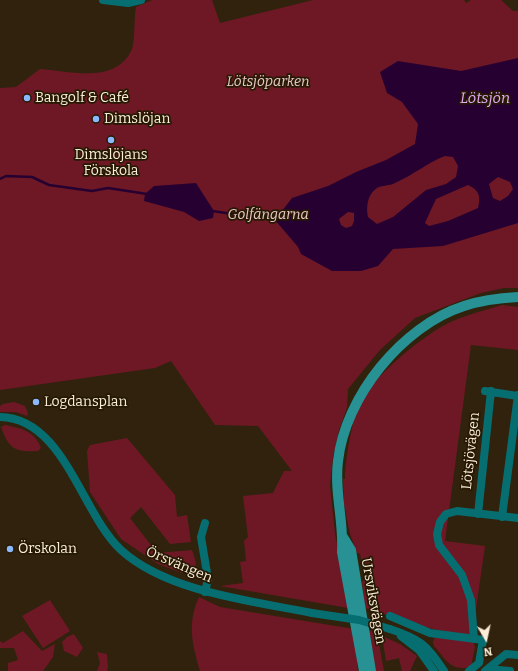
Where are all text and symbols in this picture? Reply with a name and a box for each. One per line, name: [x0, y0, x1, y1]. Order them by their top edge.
park label: Lötsjöparken: [227, 74, 309, 90]
place label: Bangolf & Café: [35, 90, 129, 106]
water label: Lötsjön: [460, 90, 510, 108]
marker: Bangolf & Café: [22, 93, 32, 103]
place label: Dimslöjan: [104, 111, 170, 127]
marker: Dimslöjan: [91, 114, 101, 124]
marker: Dimslöjans Förskola: [106, 135, 116, 145]
place label: Dimslöjans Förskola: [74, 147, 148, 180]
park label: Golfängarna: [227, 207, 309, 223]
place label: Logdansplan: [44, 394, 127, 410]
marker: Logdansplan: [31, 397, 41, 407]
street label: Lötsjövägen: [459, 411, 483, 491]
place label: Örskolan: [18, 541, 77, 557]
marker: Örskolan: [5, 544, 15, 554]
street label: Örsvängen: [143, 544, 215, 586]
street label: Ursviksvägen: [357, 557, 389, 645]
north arrow: [466, 619, 506, 659]
text: N: [483, 644, 493, 658]

